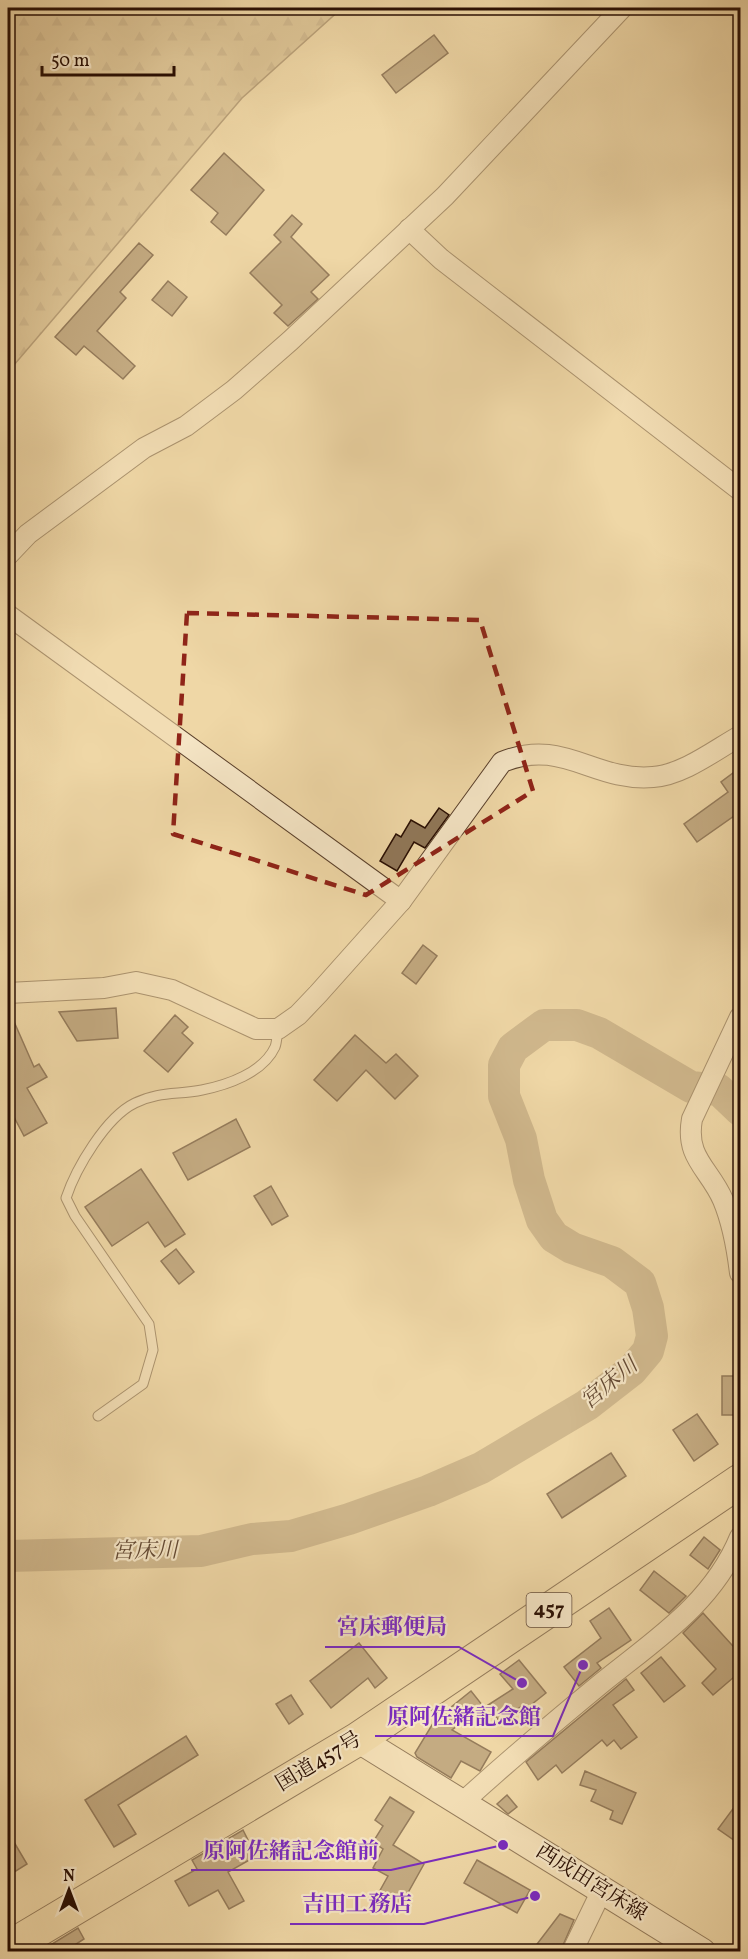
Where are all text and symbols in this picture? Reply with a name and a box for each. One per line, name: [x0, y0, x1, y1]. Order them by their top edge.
scale bar: [42, 39, 174, 77]
text: 50 m: [51, 49, 90, 74]
water label: 宮床川: [575, 1350, 647, 1417]
water label: 宮床川: [112, 1536, 180, 1568]
road number: 457: [526, 1593, 572, 1627]
callout: 宮床郵便局: [325, 1607, 459, 1647]
text: 宮床郵便局: [337, 1613, 447, 1644]
callout: 原阿佐緒記念館: [375, 1696, 553, 1736]
text: 原阿佐緒記念館: [387, 1703, 541, 1734]
street label: 国道457号: [271, 1725, 367, 1799]
callout: 原阿佐緒記念館前: [191, 1830, 391, 1870]
text: 原阿佐緒記念館前: [203, 1837, 379, 1868]
street label: 西成田宮床線: [530, 1837, 652, 1929]
north arrow: [39, 1860, 99, 1920]
text: N: [63, 1866, 75, 1888]
callout: 吉田工務店: [290, 1884, 424, 1924]
text: 吉田工務店: [302, 1890, 412, 1921]

